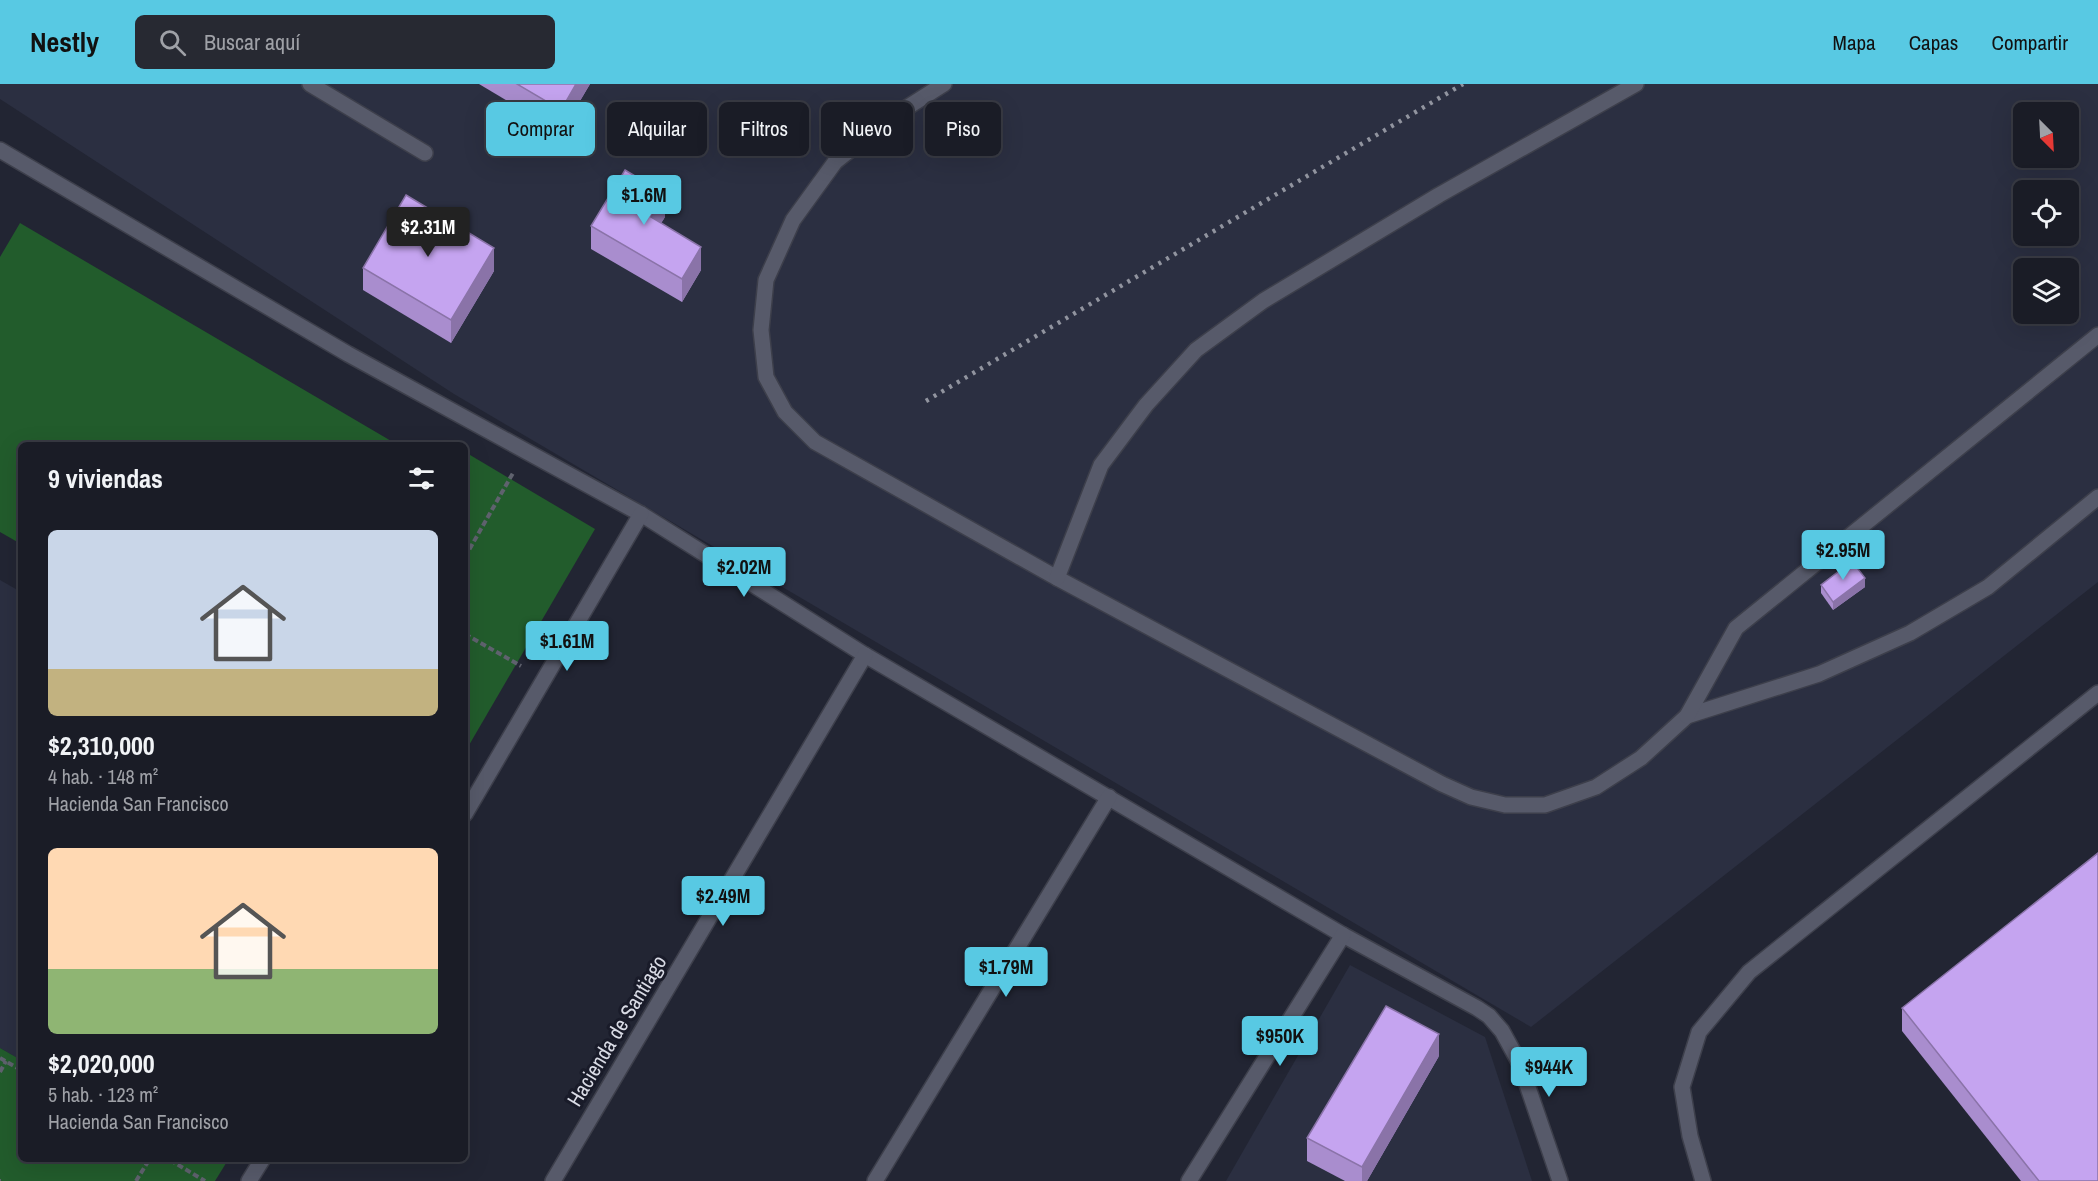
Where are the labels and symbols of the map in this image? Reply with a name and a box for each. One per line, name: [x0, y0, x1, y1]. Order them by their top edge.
north arrow: [2013, 102, 2079, 168]
pin: $1.6M: [602, 175, 686, 226]
pin: $2.31M: [379, 207, 477, 258]
pin: $2.95M: [1794, 530, 1892, 581]
pin: $2.02M: [695, 547, 793, 598]
pin: $1.61M: [518, 621, 616, 672]
pin: $2.49M: [674, 876, 772, 927]
pin: $1.79M: [957, 947, 1055, 998]
street label: Hacienda de Santiago: [560, 950, 673, 1112]
pin: $950K: [1238, 1016, 1322, 1067]
pin: $944K: [1507, 1047, 1591, 1098]

